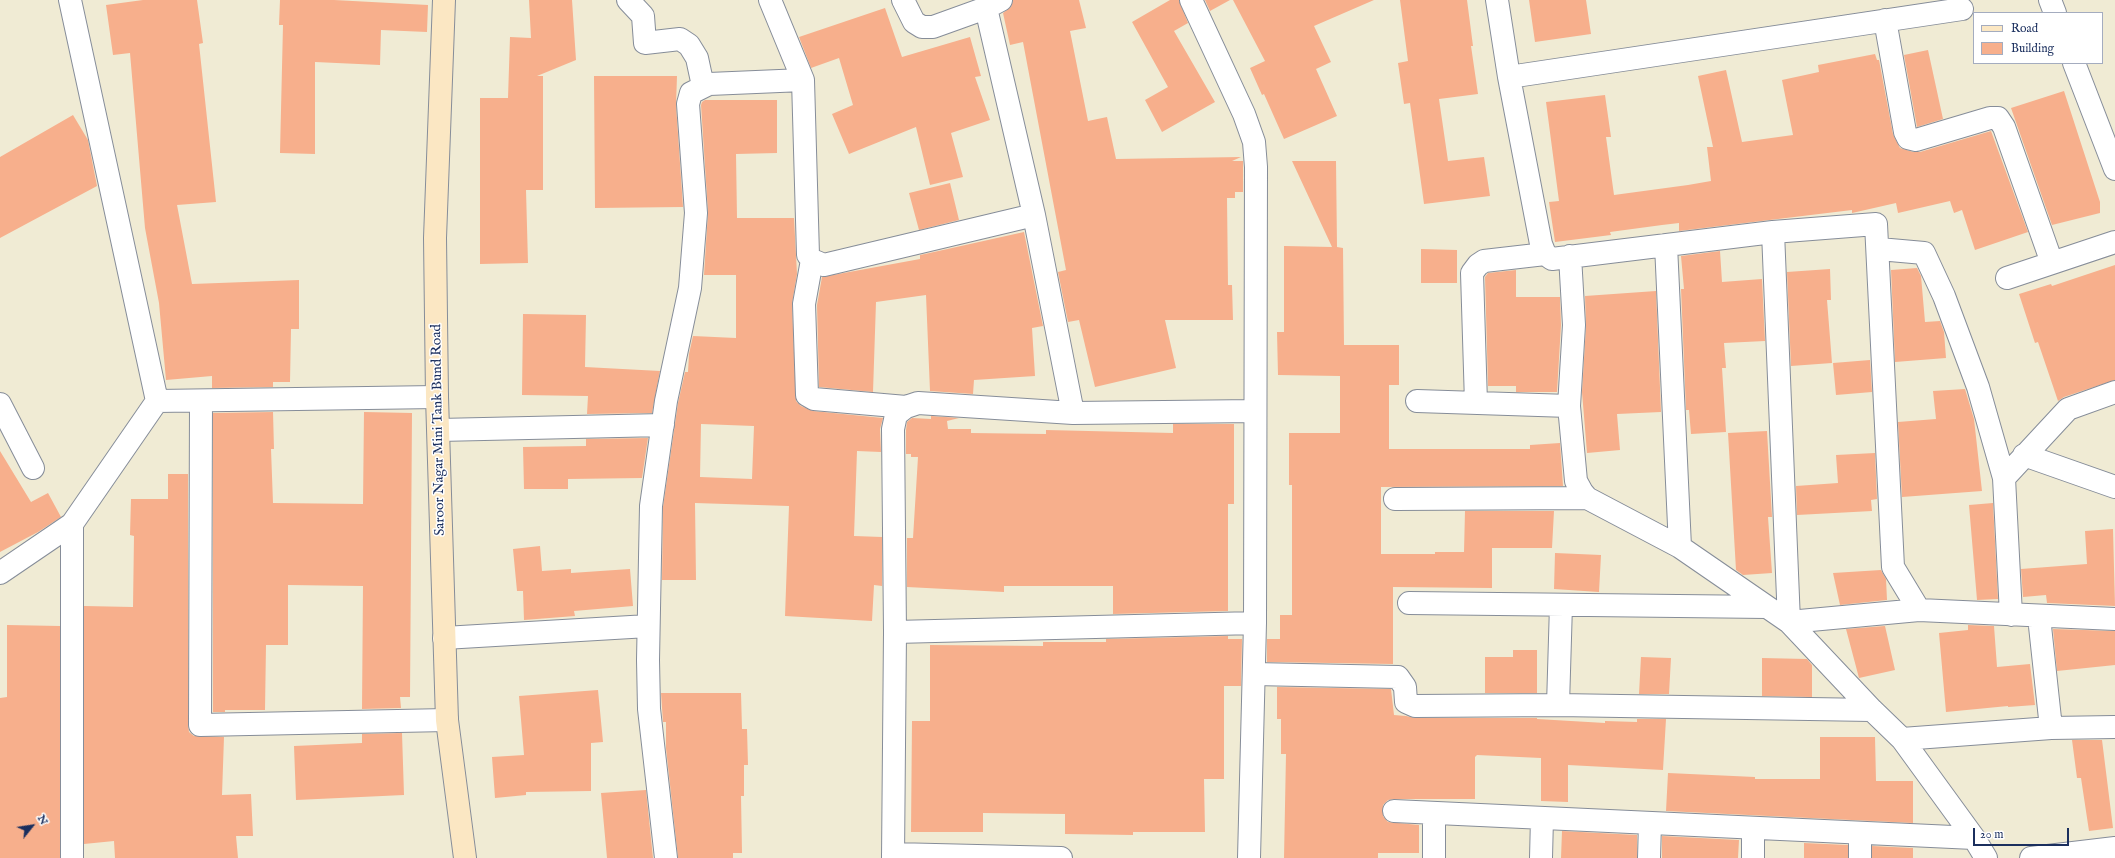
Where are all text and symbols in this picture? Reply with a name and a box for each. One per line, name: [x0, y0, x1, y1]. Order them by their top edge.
legend: [1973, 12, 2103, 64]
text: Road: [2011, 21, 2038, 36]
text: Building: [2011, 41, 2054, 56]
street label: Saroor Nagar Mini Tank Bund Road: [429, 324, 449, 536]
north arrow: [12, 806, 52, 846]
text: N: [34, 812, 51, 828]
scale bar: [1975, 820, 2071, 846]
text: 20 m: [1980, 827, 2003, 842]

